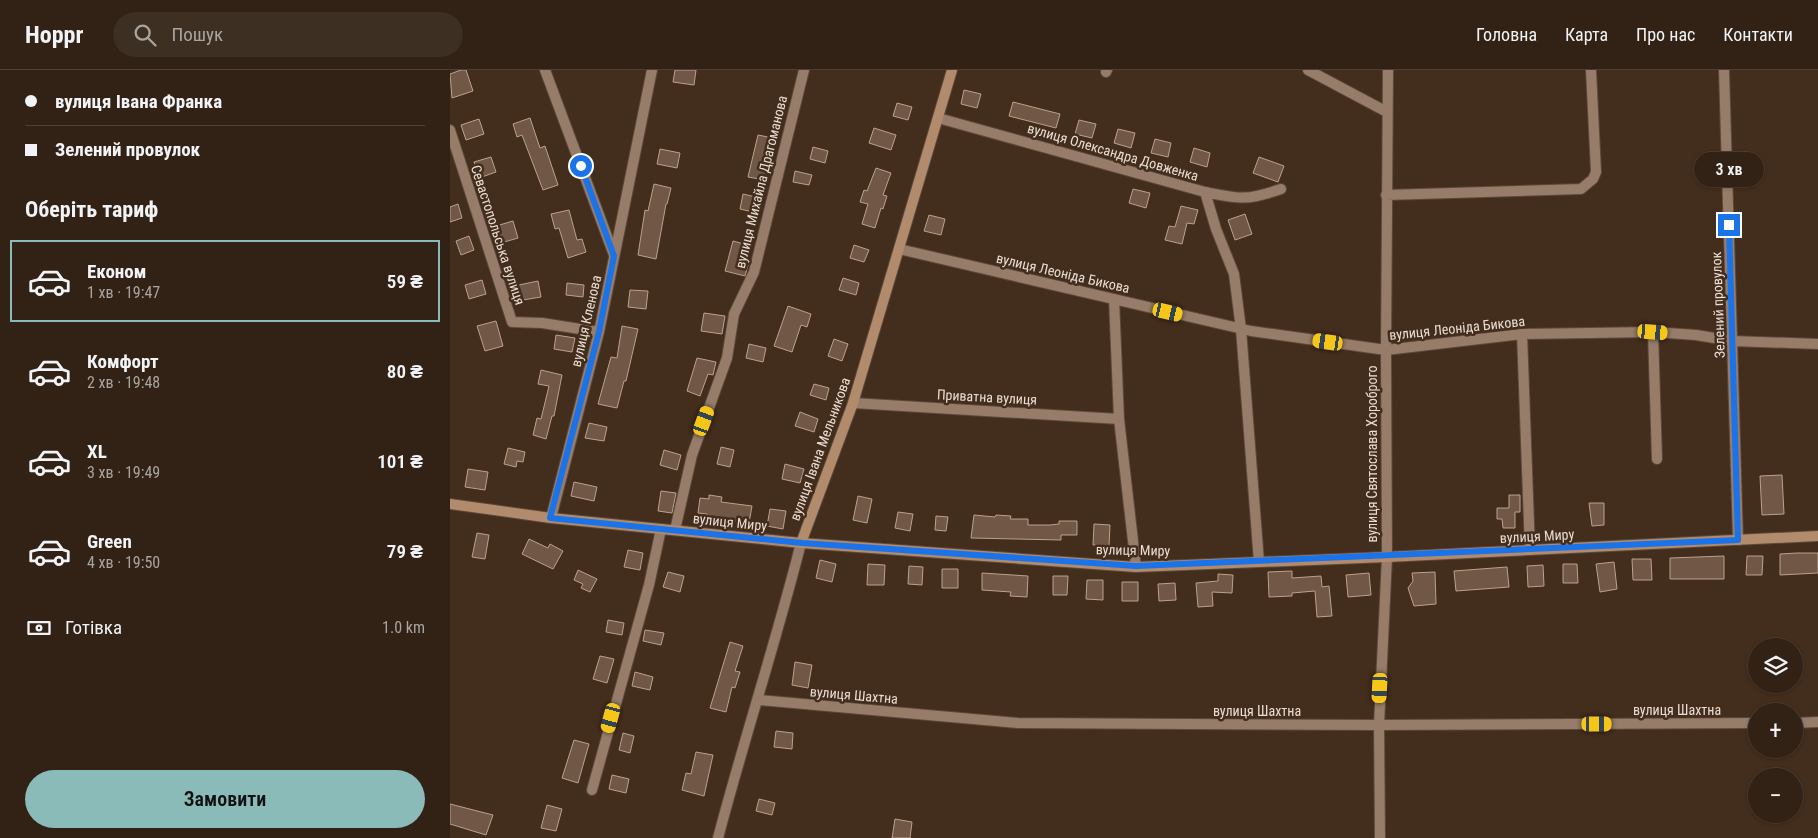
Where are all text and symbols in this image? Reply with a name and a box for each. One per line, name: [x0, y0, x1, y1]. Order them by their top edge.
search box: [113, 12, 463, 57]
text: Hoppr: [25, 21, 83, 49]
icon: search: [131, 21, 159, 49]
text: Пошук: [171, 23, 223, 46]
text: Головна: [1476, 24, 1537, 45]
text: Карта: [1565, 24, 1608, 45]
text: Про нас: [1636, 24, 1695, 45]
text: Контакти: [1723, 24, 1793, 45]
text: вулиця Івана Франка: [55, 90, 222, 113]
street label: вулиця Михайла Драгоманова: [732, 94, 790, 270]
street label: вулиця Олександра Довженка: [1026, 120, 1200, 184]
text: Зелений провулок: [55, 138, 200, 161]
callout: 3 хв: [1694, 152, 1764, 188]
route start: [570, 155, 592, 177]
text: 3 хв: [1716, 160, 1742, 179]
street label: Севастопольська вулиця: [468, 163, 528, 307]
text: Оберіть тариф: [25, 197, 158, 222]
route end: [1718, 214, 1740, 236]
street label: вулиця Леоніда Бикова: [995, 250, 1131, 296]
street label: Зелений провулок: [1708, 251, 1728, 359]
icon: car: [27, 259, 72, 304]
text: Економ: [87, 260, 146, 283]
text: 59 ₴: [387, 270, 423, 293]
street label: вулиця Кленова: [568, 274, 604, 368]
text: 1 хв · 19:47: [87, 283, 160, 302]
car: [1151, 301, 1184, 323]
street label: вулиця Леоніда Бикова: [1388, 313, 1526, 343]
car: [1637, 323, 1668, 341]
car: [1312, 332, 1343, 352]
icon: car: [27, 349, 72, 394]
text: Комфорт: [87, 350, 159, 373]
text: 80 ₴: [387, 360, 423, 383]
street label: вулиця Святослава Хороброго: [1364, 365, 1380, 543]
text: 2 хв · 19:48: [87, 373, 160, 392]
street label: вулиця Івана Мельникова: [787, 375, 853, 523]
street label: Приватна вулиця: [936, 386, 1038, 408]
car: [691, 404, 716, 438]
icon: car: [27, 439, 72, 484]
text: XL: [87, 440, 107, 463]
text: 101 ₴: [377, 450, 423, 473]
text: 3 хв · 19:49: [87, 463, 160, 482]
street label: вулиця Миру: [692, 510, 768, 534]
street label: вулиця Миру: [1499, 526, 1575, 546]
icon: car: [27, 529, 72, 574]
text: Green: [87, 530, 132, 553]
text: 79 ₴: [387, 540, 423, 563]
street label: вулиця Миру: [1096, 541, 1171, 559]
text: 4 хв · 19:50: [87, 553, 160, 572]
icon: cash: [25, 614, 53, 642]
text: Готівка: [65, 616, 122, 639]
text: 1.0 km: [382, 618, 425, 637]
map controls: [1748, 638, 1803, 823]
button: layers: [1748, 638, 1803, 693]
car: [1371, 673, 1388, 703]
street label: вулиця Шахтна: [809, 683, 899, 707]
car: [599, 702, 622, 734]
street label: вулиця Шахтна: [1633, 702, 1721, 718]
street label: вулиця Шахтна: [1213, 703, 1301, 719]
button: +: [1748, 703, 1803, 758]
car: [1582, 717, 1612, 732]
button: −: [1748, 768, 1803, 823]
button: Замовити: [25, 770, 425, 828]

